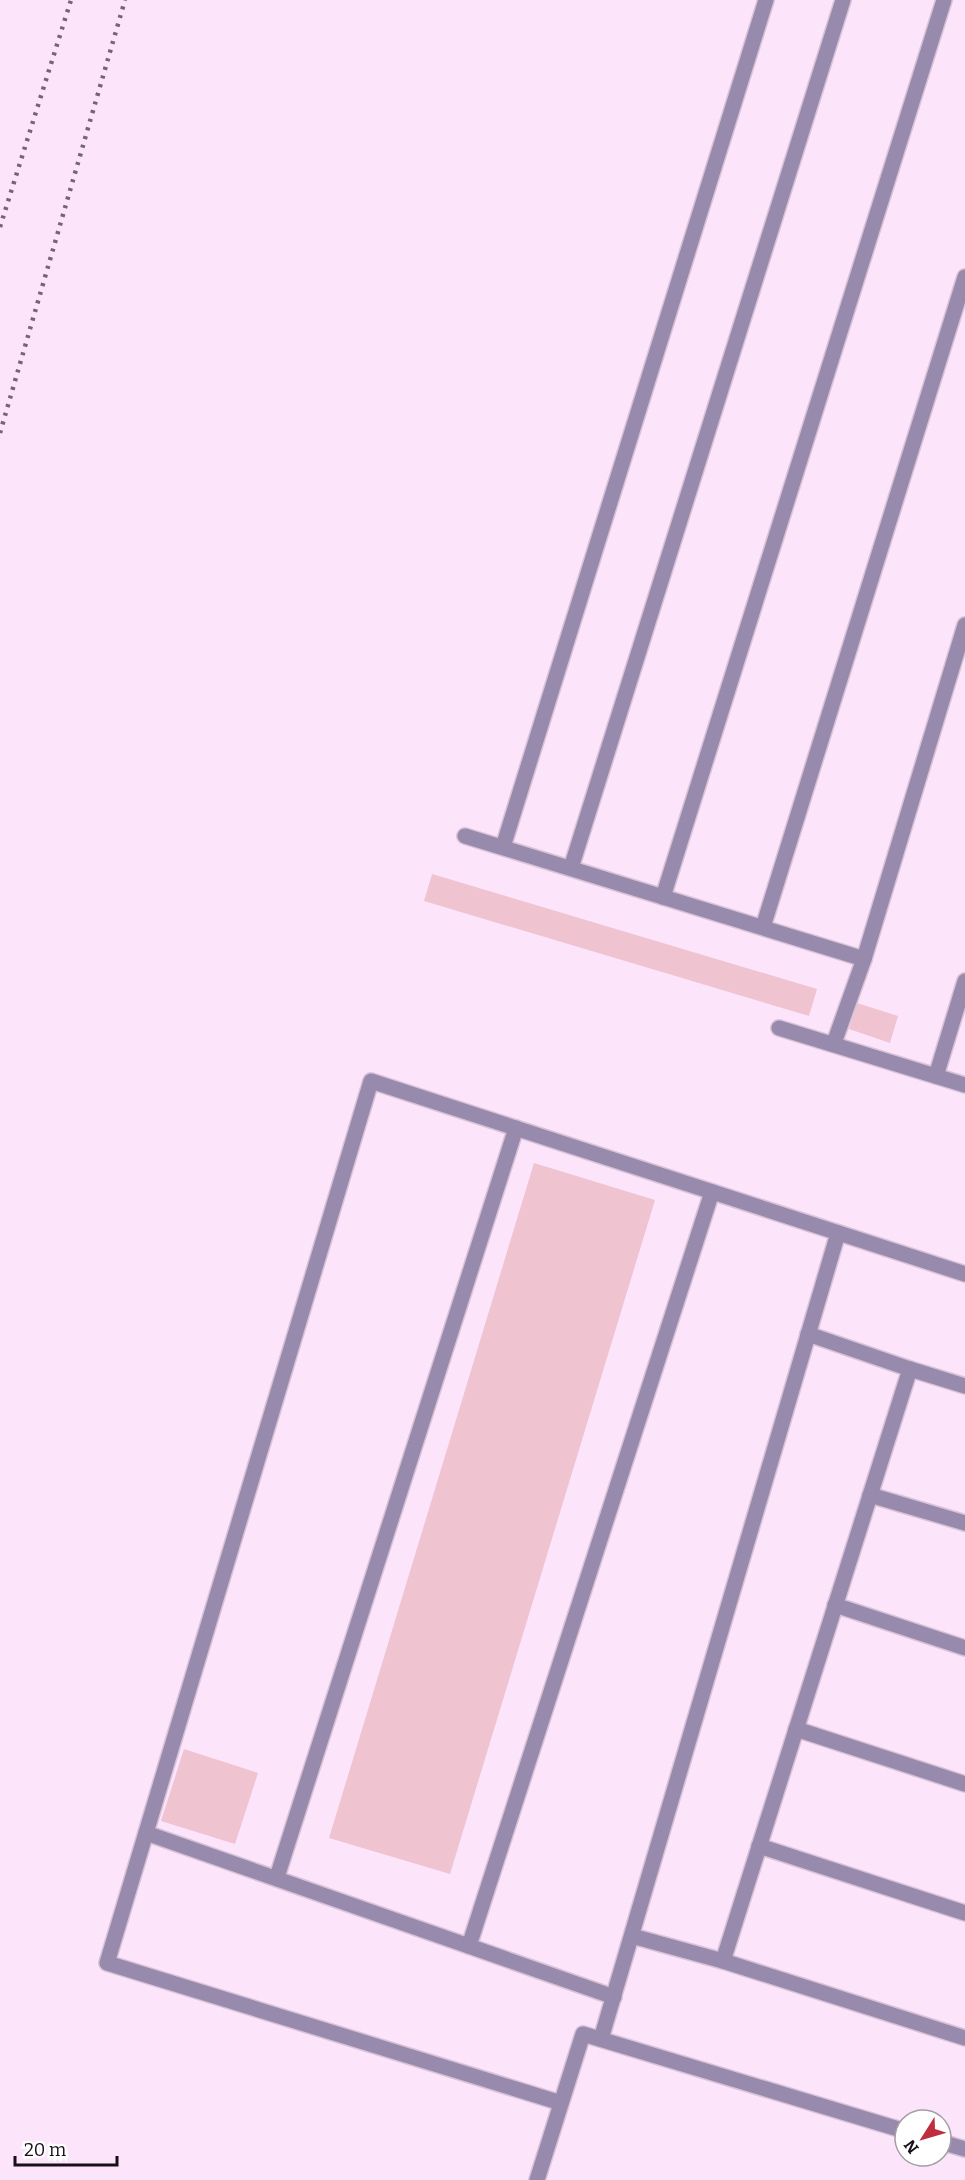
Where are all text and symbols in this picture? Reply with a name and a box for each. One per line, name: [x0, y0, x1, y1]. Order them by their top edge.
north arrow: [893, 2108, 953, 2168]
scale bar: [15, 2129, 117, 2167]
text: N: [900, 2136, 923, 2157]
text: 20 m: [24, 2139, 66, 2161]

